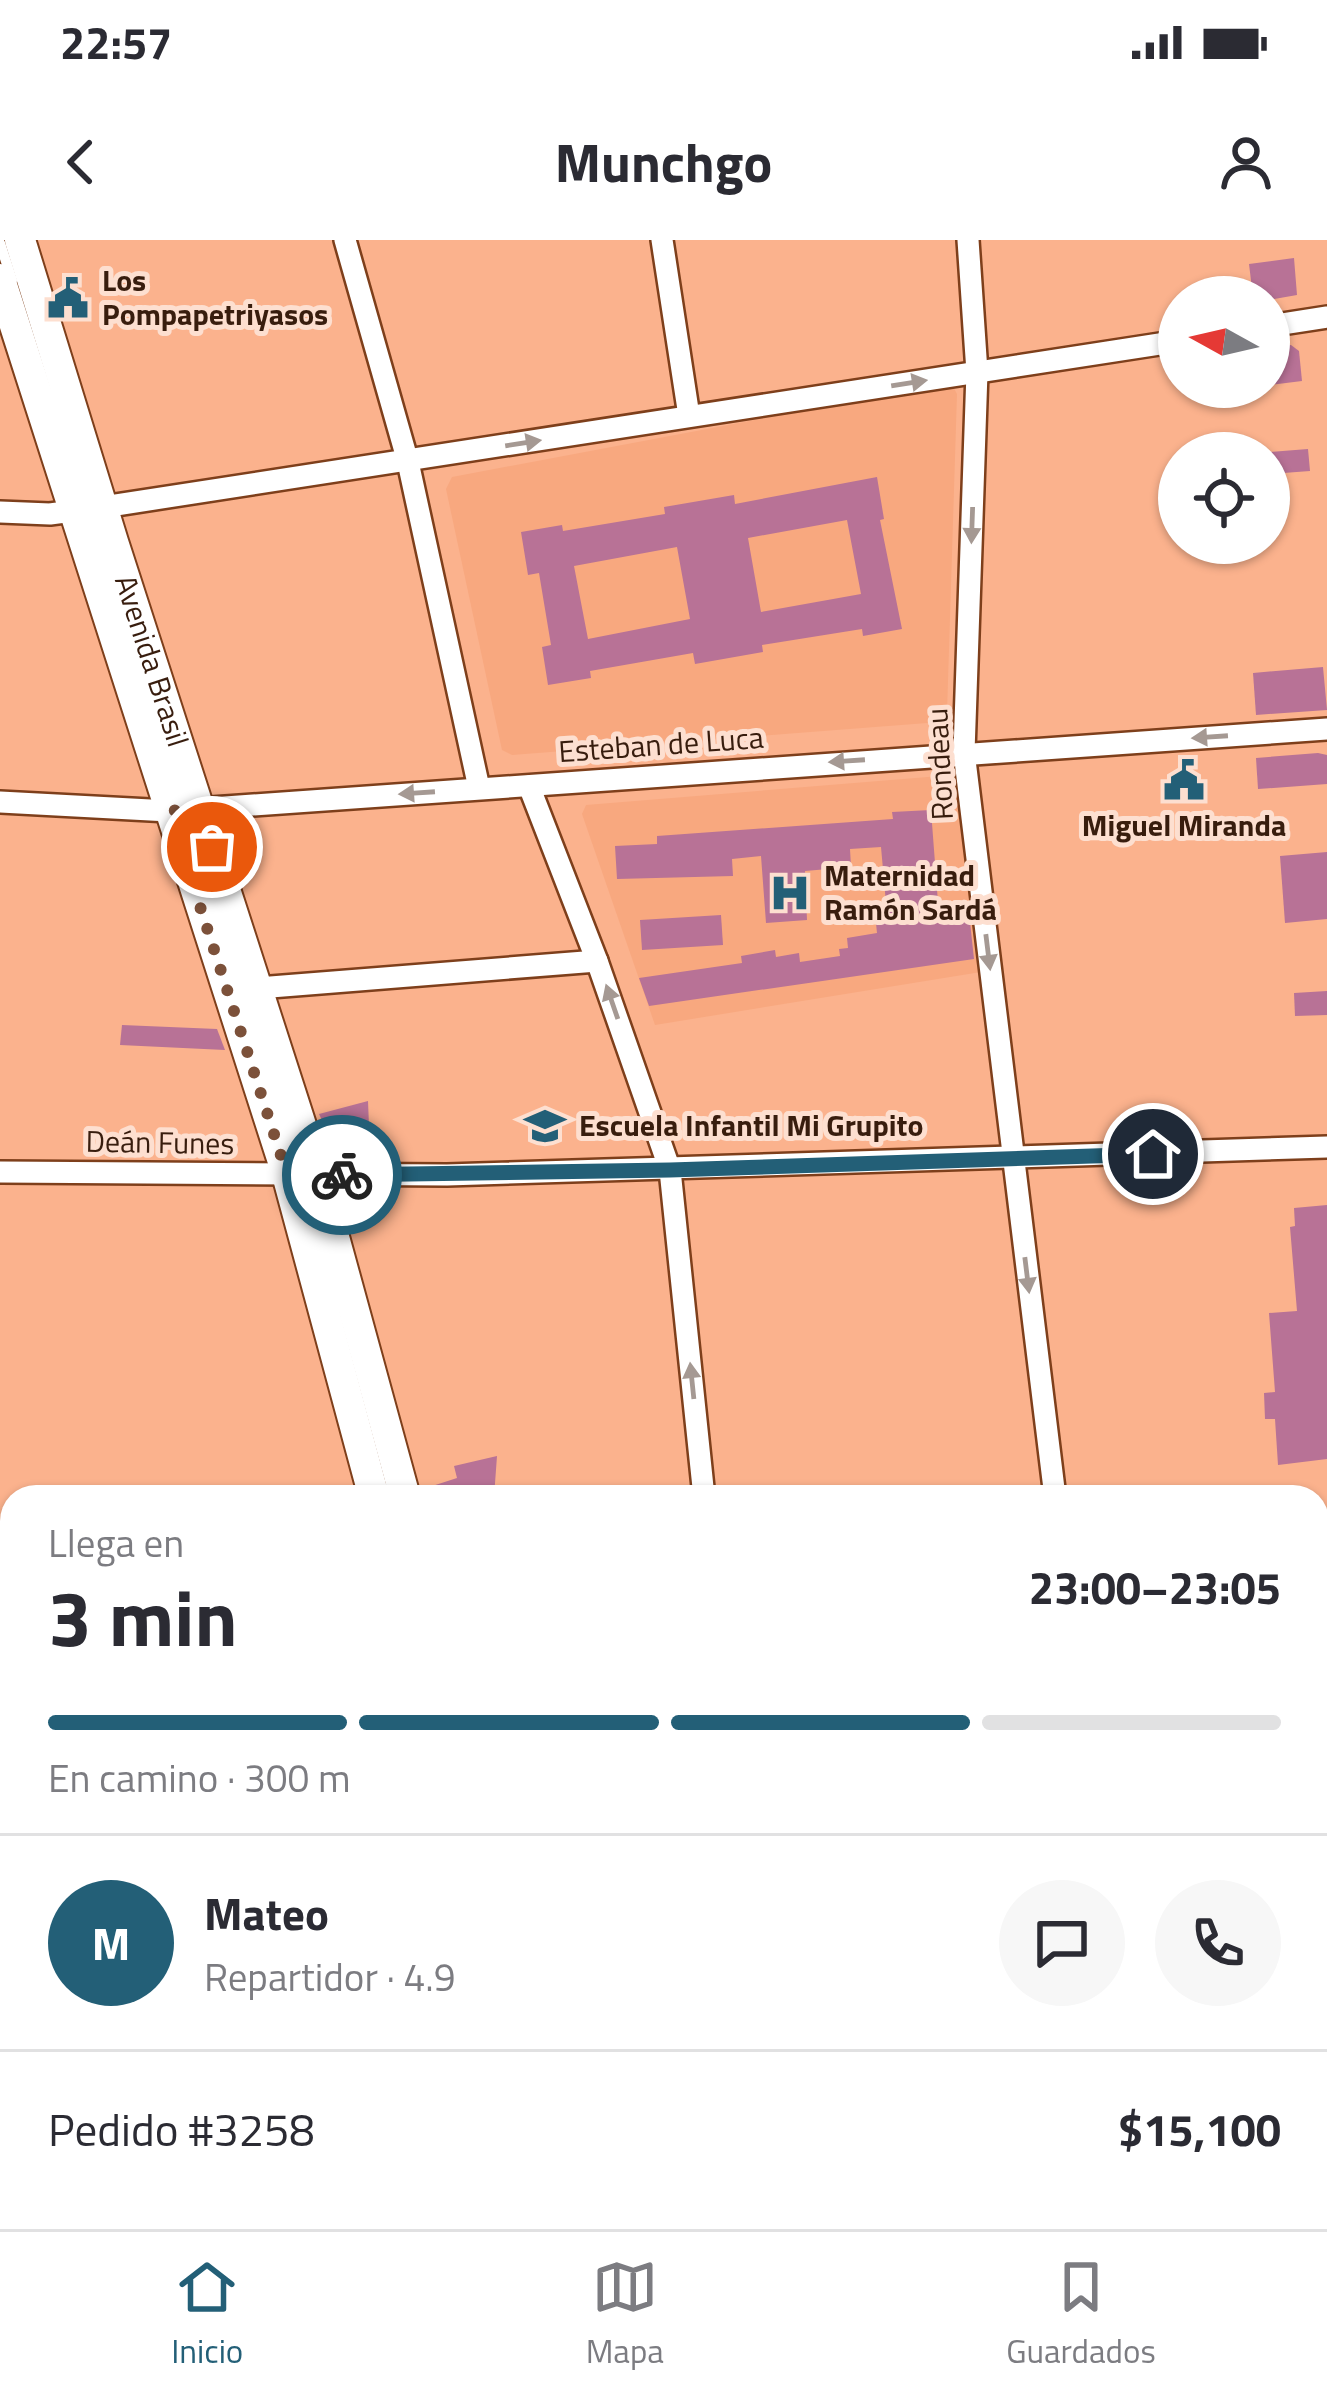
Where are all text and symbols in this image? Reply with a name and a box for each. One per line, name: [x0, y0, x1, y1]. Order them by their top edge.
text: 22:57: [60, 8, 172, 76]
text: Munchgo: [555, 121, 772, 203]
icon: back: [48, 129, 114, 195]
icon: person: [1213, 129, 1279, 195]
place label: Los Pompapetriyasos: [102, 257, 328, 337]
public building icon: Los Pompapetriyasos: [45, 275, 91, 321]
north arrow: [1158, 276, 1290, 408]
map controls: [1158, 276, 1290, 564]
one-way arrow: [890, 373, 928, 392]
button: locate: [1158, 432, 1290, 564]
one-way arrow: [505, 434, 543, 452]
one-way arrow: [962, 507, 981, 545]
street label: Avenida Brasil: [103, 569, 202, 753]
street label: Rondeau: [913, 707, 965, 821]
street label: Esteban de Luca: [557, 714, 765, 774]
one-way arrow: [1191, 727, 1228, 746]
one-way arrow: [828, 752, 865, 771]
public building icon: Miguel Miranda: [1161, 757, 1207, 803]
one-way arrow: [398, 783, 435, 802]
pin: [161, 796, 263, 898]
place label: Miguel Miranda: [1082, 802, 1286, 848]
icon: bag: [179, 814, 245, 880]
place label: Maternidad Ramón Sardá: [824, 852, 997, 932]
hospital icon: Maternidad Ramón Sardá: [767, 870, 813, 916]
one-way arrow: [979, 934, 998, 971]
one-way arrow: [601, 983, 620, 1020]
place label: Escuela Infantil Mi Grupito: [579, 1102, 923, 1148]
school or university icon: Escuela Infantil Mi Grupito: [522, 1103, 568, 1149]
pin: [1102, 1103, 1204, 1205]
courier: [282, 1115, 402, 1235]
street label: Deán Funes: [85, 1118, 235, 1166]
icon: home: [1120, 1121, 1186, 1187]
icon: bike: [309, 1142, 375, 1208]
one-way arrow: [1018, 1257, 1037, 1294]
one-way arrow: [682, 1362, 701, 1399]
text: Llega en: [48, 1513, 184, 1572]
text: 23:00–23:05: [1029, 1553, 1281, 1621]
text: 3 min: [48, 1558, 238, 1676]
text: En camino · 300 m: [48, 1748, 351, 1807]
text: Mateo: [204, 1879, 329, 1947]
button: chat: [999, 1880, 1125, 2006]
button: phone: [1155, 1880, 1281, 2006]
text: M: [92, 1909, 130, 1977]
text: Repartidor · 4.9: [204, 1947, 456, 2006]
text: Pedido #3258: [48, 2095, 314, 2163]
text: $15,100: [1118, 2095, 1281, 2163]
tab: Inicio: [171, 2254, 243, 2376]
tab: Mapa: [586, 2254, 664, 2376]
tab: Guardados: [1006, 2254, 1156, 2376]

